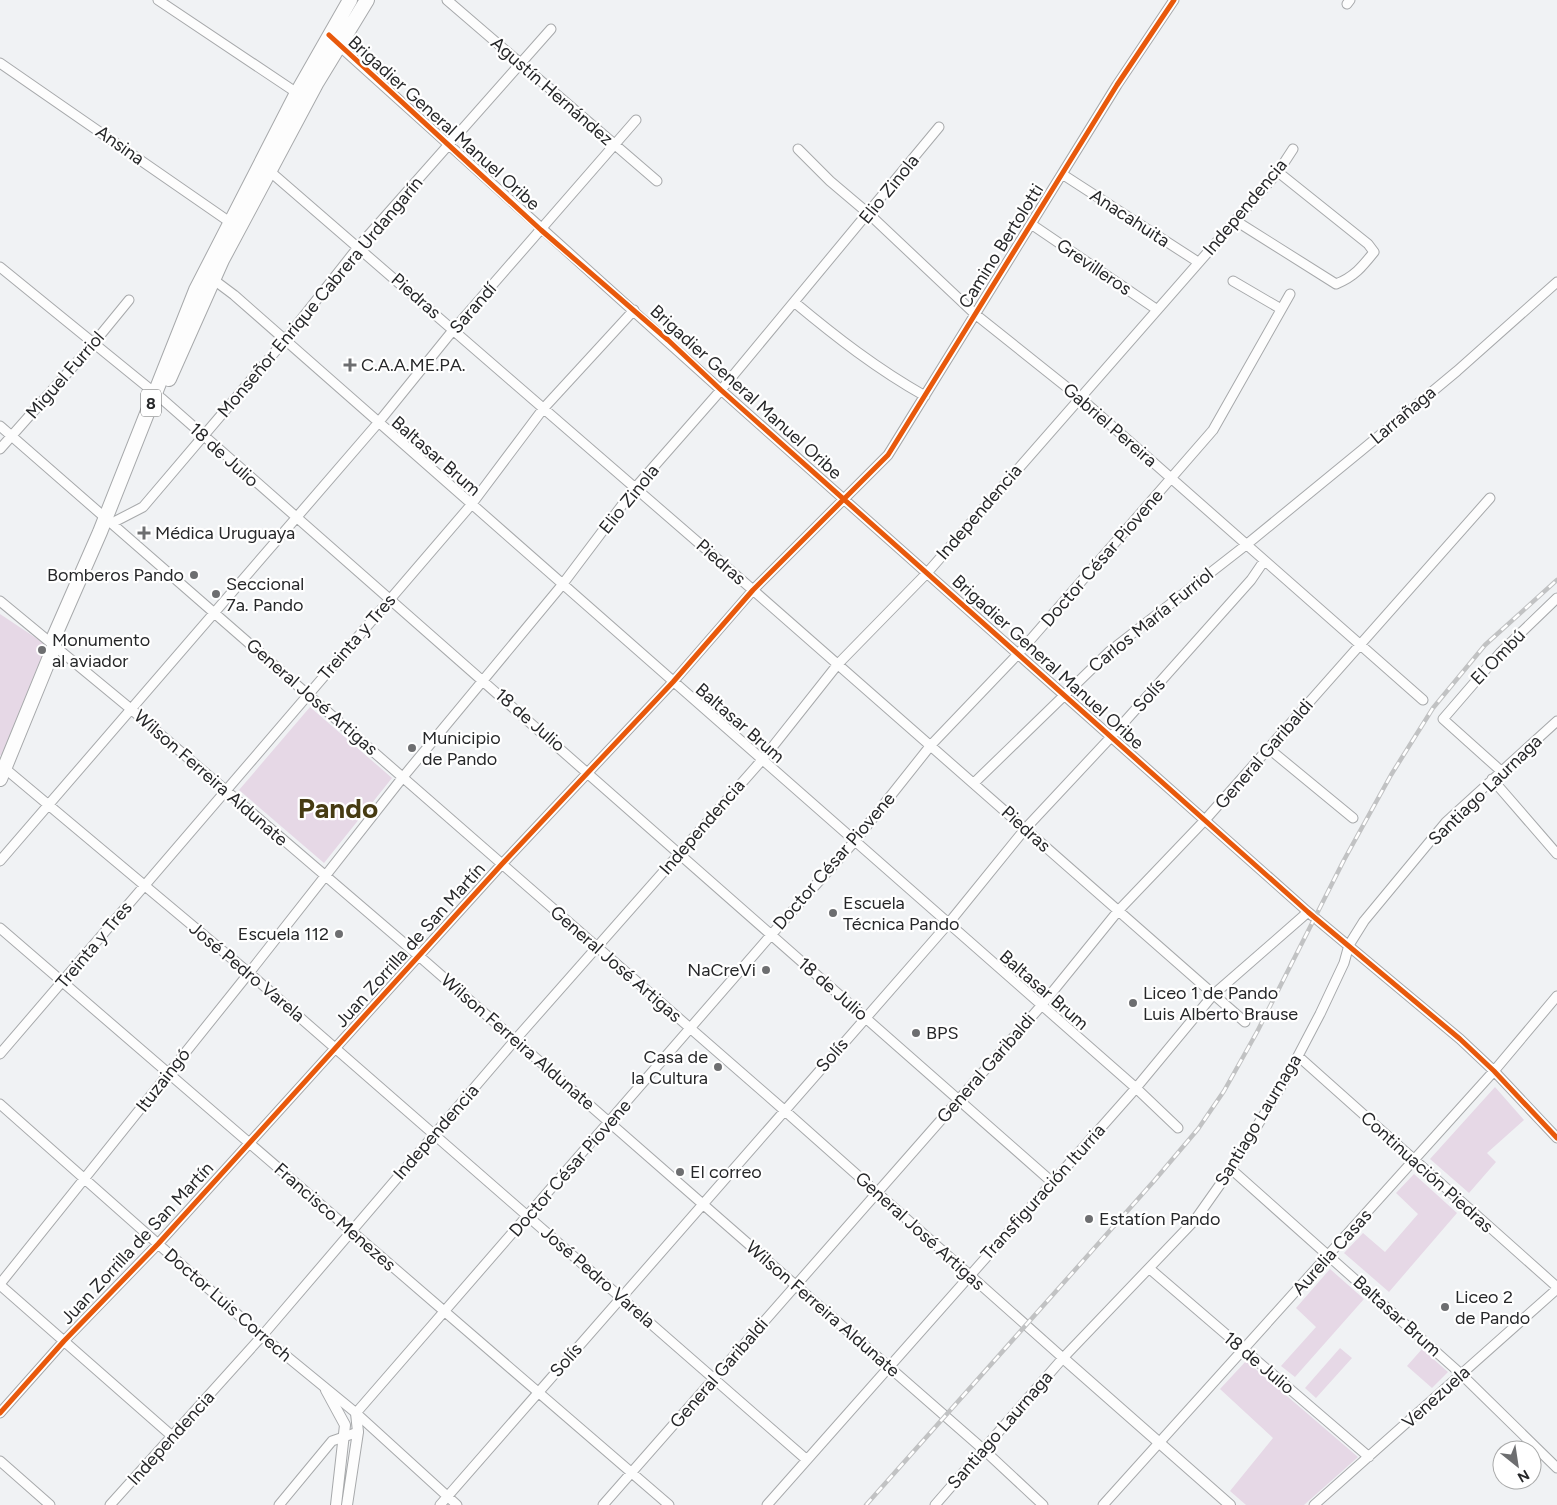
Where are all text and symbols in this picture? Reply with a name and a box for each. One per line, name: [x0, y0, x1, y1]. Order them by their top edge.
street label: Brigadier General Manuel Oribe: [344, 31, 545, 215]
street label: Agustín Hernández: [487, 32, 618, 150]
street label: Ansina: [92, 120, 148, 170]
street label: Elio Zinola: [854, 150, 924, 228]
street label: Independencia: [1198, 154, 1292, 260]
street label: Monseñor Enrique Cabrera Urdangarín: [213, 172, 427, 422]
street label: Camino Bertolotti: [954, 180, 1048, 312]
street label: Anacahuita: [1086, 184, 1174, 252]
street label: Grevilleros: [1052, 234, 1136, 300]
street label: Piedras: [387, 268, 445, 324]
street label: Sarandí: [445, 277, 502, 338]
street label: Brigadier General Manuel Oribe: [646, 300, 847, 484]
street label: Miguel Furriol: [21, 327, 109, 423]
place label: C.A.A.ME.PA.: [361, 354, 466, 376]
marker: C.A.A.ME.PA.: [343, 358, 357, 372]
street label: Gabriel Pereira: [1059, 378, 1161, 472]
street label: Larrañaga: [1366, 381, 1440, 449]
road number: 8: [141, 389, 161, 416]
street label: Baltasar Brum: [387, 411, 485, 501]
street label: 18 de Julio: [185, 418, 263, 492]
street label: Elio Zinola: [594, 460, 664, 538]
street label: Independencia: [932, 460, 1026, 564]
street label: Doctor César Piovene: [1036, 485, 1168, 631]
place label: Médica Uruguaya: [155, 522, 295, 544]
marker: Médica Uruguaya: [137, 526, 151, 540]
street label: Piedras: [692, 534, 750, 590]
street label: Carlos María Furriol: [1084, 563, 1218, 677]
place label: Bomberos Pando: [47, 564, 184, 586]
marker: Bomberos Pando: [188, 569, 200, 581]
street label: Brigadier General Manuel Oribe: [948, 570, 1149, 754]
place label: Seccional 7a. Pando: [226, 573, 304, 616]
marker: Seccional 7a. Pando: [210, 588, 222, 600]
street label: Treinta y Tres: [314, 589, 400, 685]
street label: El Ombú: [1466, 625, 1530, 689]
place label: Monumento al aviador: [52, 629, 150, 672]
street label: General José Artigas: [242, 634, 382, 760]
marker: Monumento al aviador: [36, 644, 48, 656]
street label: Solís: [1128, 674, 1170, 716]
street label: Baltasar Brum: [691, 678, 789, 768]
street label: 18 de Julio: [490, 684, 570, 756]
street label: General Garibaldi: [1210, 694, 1318, 814]
street label: Wilson Ferreira Aldunate: [130, 705, 293, 851]
place label: Municipio de Pando: [422, 727, 501, 770]
street label: Santiago Laurnaga: [1424, 730, 1546, 850]
marker: Municipio de Pando: [406, 742, 418, 754]
street label: Independencia: [655, 775, 749, 879]
street label: Doctor César Piovene: [768, 788, 900, 934]
district label: Pando: [298, 791, 378, 825]
street label: Piedras: [997, 801, 1055, 857]
street label: Juan Zorrilla de San Martín: [330, 858, 490, 1032]
place label: Escuela Técnica Pando: [843, 892, 959, 935]
street label: Treinta y Tres: [51, 897, 137, 993]
street label: General José Artigas: [546, 901, 686, 1027]
marker: Escuela Técnica Pando: [827, 907, 839, 919]
street label: José Pedro Varela: [185, 917, 309, 1027]
place label: Escuela 112: [238, 923, 329, 945]
marker: Escuela 112: [333, 928, 345, 940]
street label: Baltasar Brum: [995, 945, 1093, 1035]
street label: 18 de Julio: [793, 953, 873, 1025]
place label: NaCreVi: [687, 959, 756, 981]
marker: NaCreVi: [760, 964, 772, 976]
street label: Wilson Ferreira Aldunate: [437, 969, 600, 1115]
place label: Liceo 1 de Pando Luis Alberto Brause: [1143, 982, 1298, 1025]
marker: Liceo 1 de Pando Luis Alberto Brause: [1127, 997, 1139, 1009]
street label: General Garibaldi: [932, 1008, 1040, 1128]
place label: BPS: [926, 1022, 958, 1044]
marker: BPS: [910, 1027, 922, 1039]
street label: Solís: [811, 1033, 853, 1077]
street label: Ituzaingó: [131, 1044, 195, 1116]
place label: Casa de la Cultura: [631, 1046, 708, 1089]
street label: Santiago Laurnaga: [1210, 1050, 1306, 1190]
marker: Casa de la Cultura: [712, 1061, 724, 1073]
street label: Independencia: [389, 1080, 483, 1184]
street label: Doctor César Piovene: [504, 1095, 636, 1241]
street label: Continuación Piedras: [1356, 1107, 1498, 1237]
street label: Transfiguración Iturria: [976, 1119, 1110, 1265]
street label: Juan Zorrilla de San Martín: [56, 1157, 218, 1329]
street label: Francisco Menezes: [270, 1158, 400, 1276]
place label: El correo: [690, 1161, 762, 1183]
marker: El correo: [674, 1166, 686, 1178]
street label: General José Artigas: [851, 1167, 989, 1295]
street label: Aurelia Casas: [1288, 1204, 1376, 1300]
place label: Estatíon Pando: [1099, 1208, 1220, 1230]
marker: Estatíon Pando: [1083, 1213, 1095, 1225]
street label: José Pedro Varela: [536, 1221, 660, 1333]
street label: Wilson Ferreira Aldunate: [742, 1236, 905, 1382]
street label: Doctor Luis Correch: [160, 1244, 296, 1366]
street label: Baltasar Brum: [1349, 1271, 1445, 1361]
place label: Liceo 2 de Pando: [1455, 1286, 1530, 1329]
marker: Liceo 2 de Pando: [1439, 1301, 1451, 1313]
street label: General Garibaldi: [665, 1313, 773, 1433]
street label: 18 de Julio: [1219, 1327, 1299, 1399]
street label: Solís: [545, 1338, 587, 1382]
street label: Venezuela: [1398, 1361, 1474, 1433]
street label: Santiago Laurnaga: [943, 1366, 1057, 1494]
street label: Independencia: [123, 1386, 219, 1490]
north arrow: [1492, 1440, 1542, 1490]
text: N: [1514, 1466, 1532, 1486]

